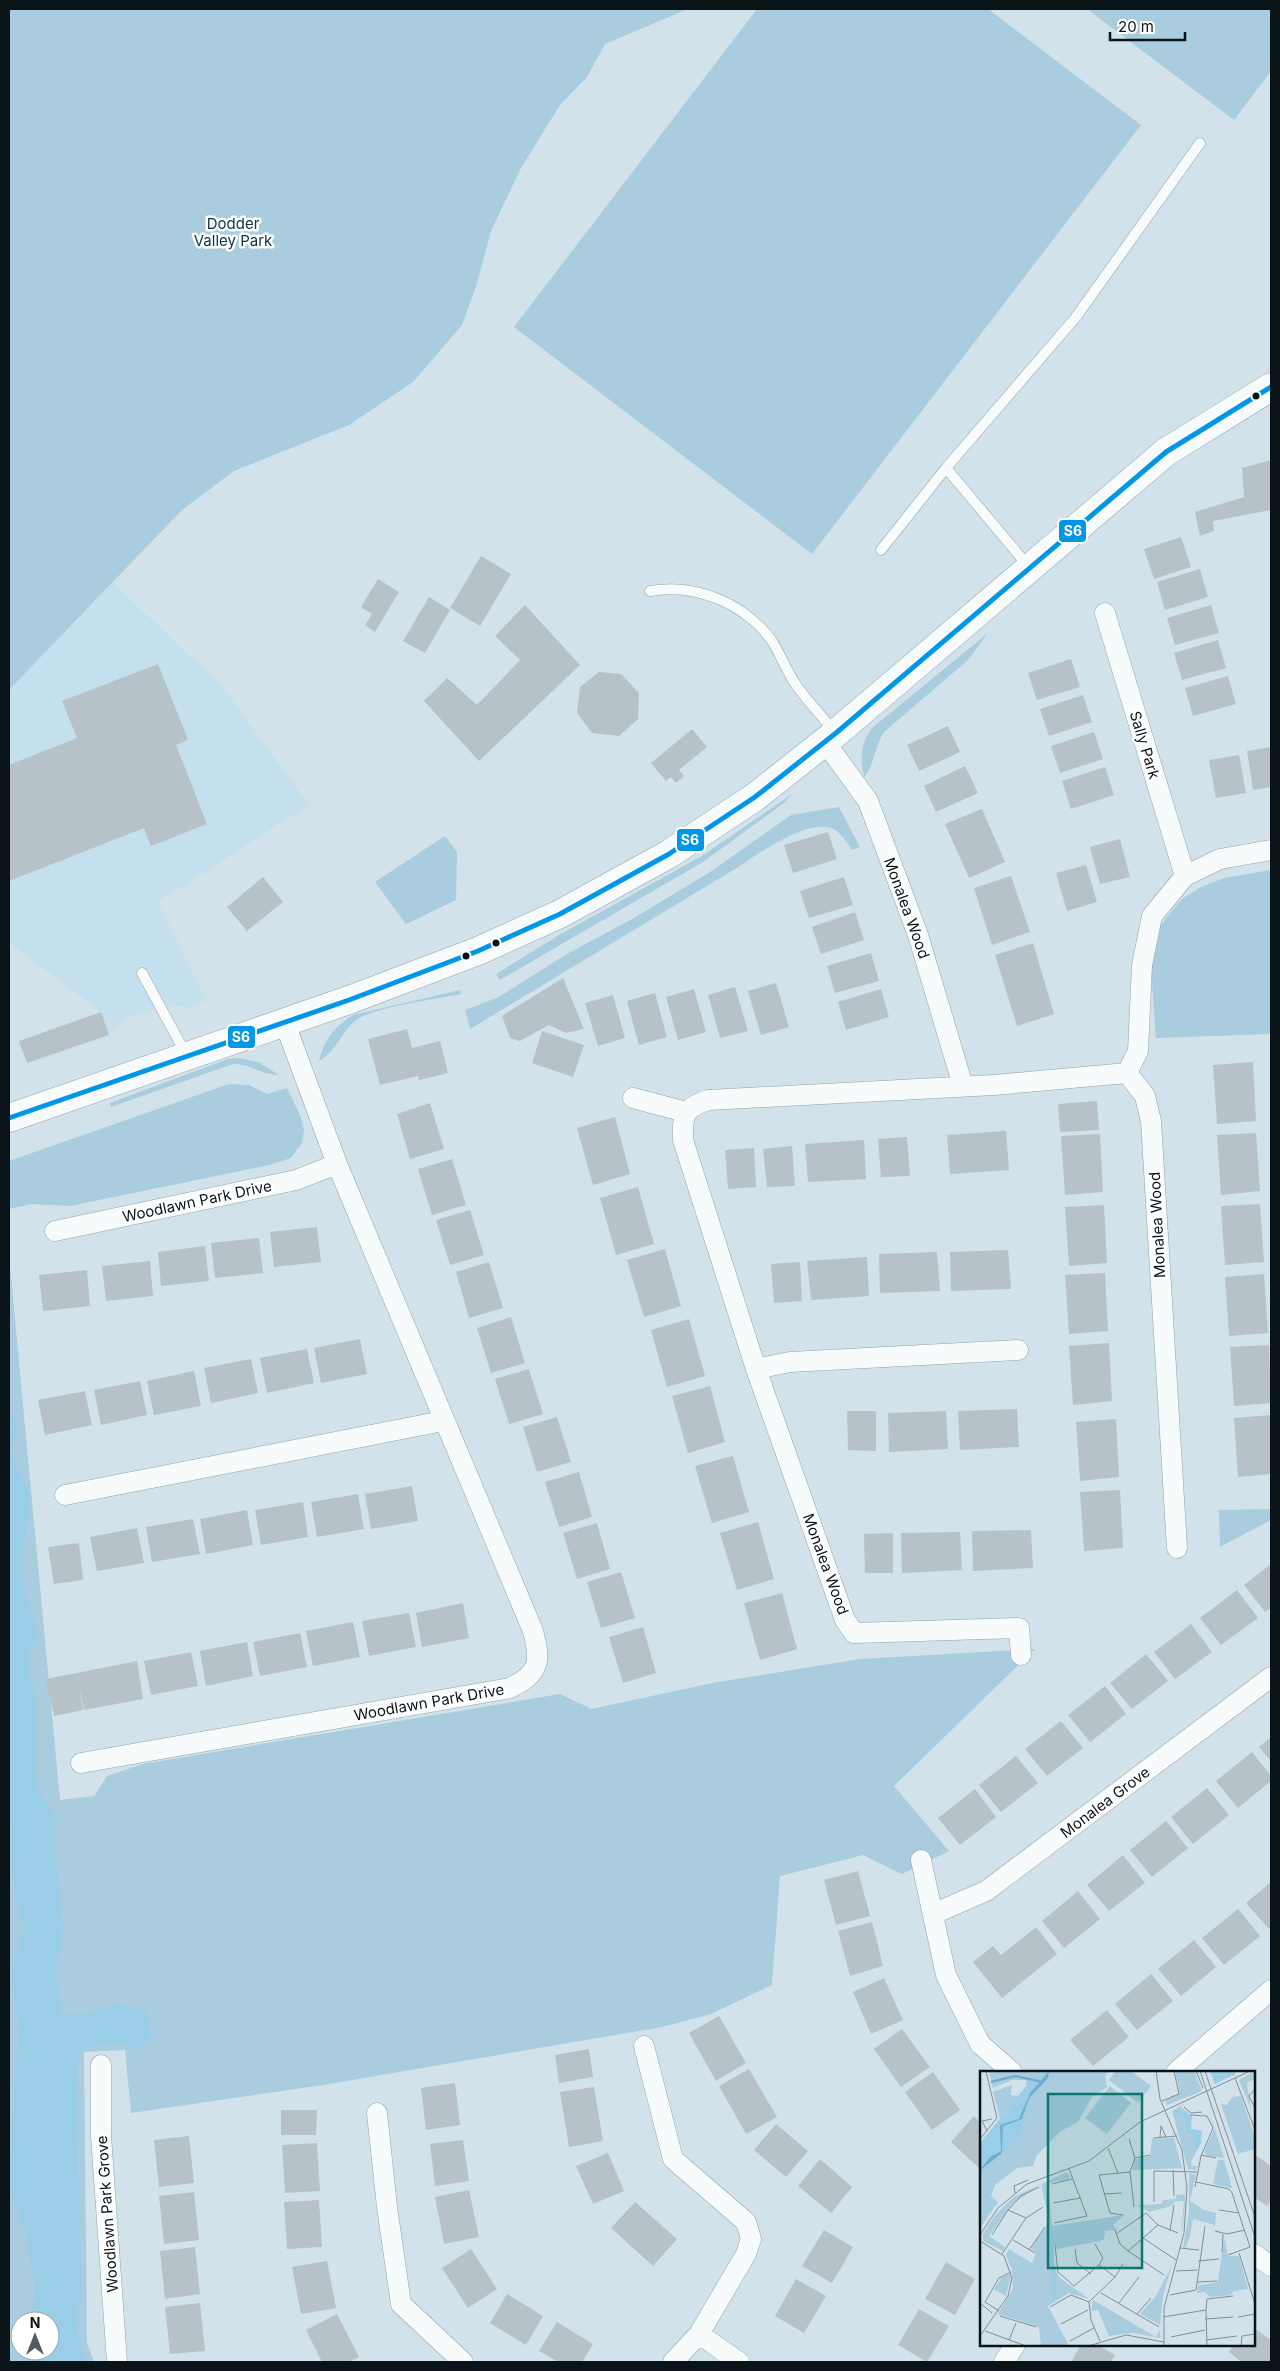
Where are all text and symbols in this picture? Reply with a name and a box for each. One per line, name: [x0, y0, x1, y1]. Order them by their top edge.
scale bar: [1110, 10, 1185, 42]
text: 20 m: [1118, 17, 1154, 36]
park label: Dodder Valley Park: [194, 214, 273, 250]
unlabelled marker: [1251, 391, 1261, 401]
line badge: S6: [1058, 519, 1087, 543]
text: S6: [1064, 522, 1082, 539]
street label: Sally Park: [1126, 709, 1165, 782]
line badge: S6: [676, 828, 705, 852]
text: S6: [681, 831, 699, 848]
street label: Monalea Wood: [880, 855, 934, 961]
unlabelled marker: [491, 938, 501, 948]
unlabelled marker: [461, 951, 471, 961]
line badge: S6: [227, 1025, 256, 1049]
text: S6: [232, 1028, 250, 1045]
street label: Monalea Wood: [1145, 1171, 1169, 1279]
street label: Woodlawn Park Drive: [121, 1176, 273, 1226]
street label: Monalea Wood: [799, 1511, 853, 1617]
street label: Woodlawn Park Drive: [352, 1679, 506, 1725]
street label: Monalea Grove: [1056, 1762, 1154, 1842]
inset map: [980, 2071, 1255, 2346]
street label: Woodlawn Park Grove: [92, 2135, 122, 2293]
north arrow: [10, 2311, 60, 2361]
text: N: [30, 2314, 40, 2331]

